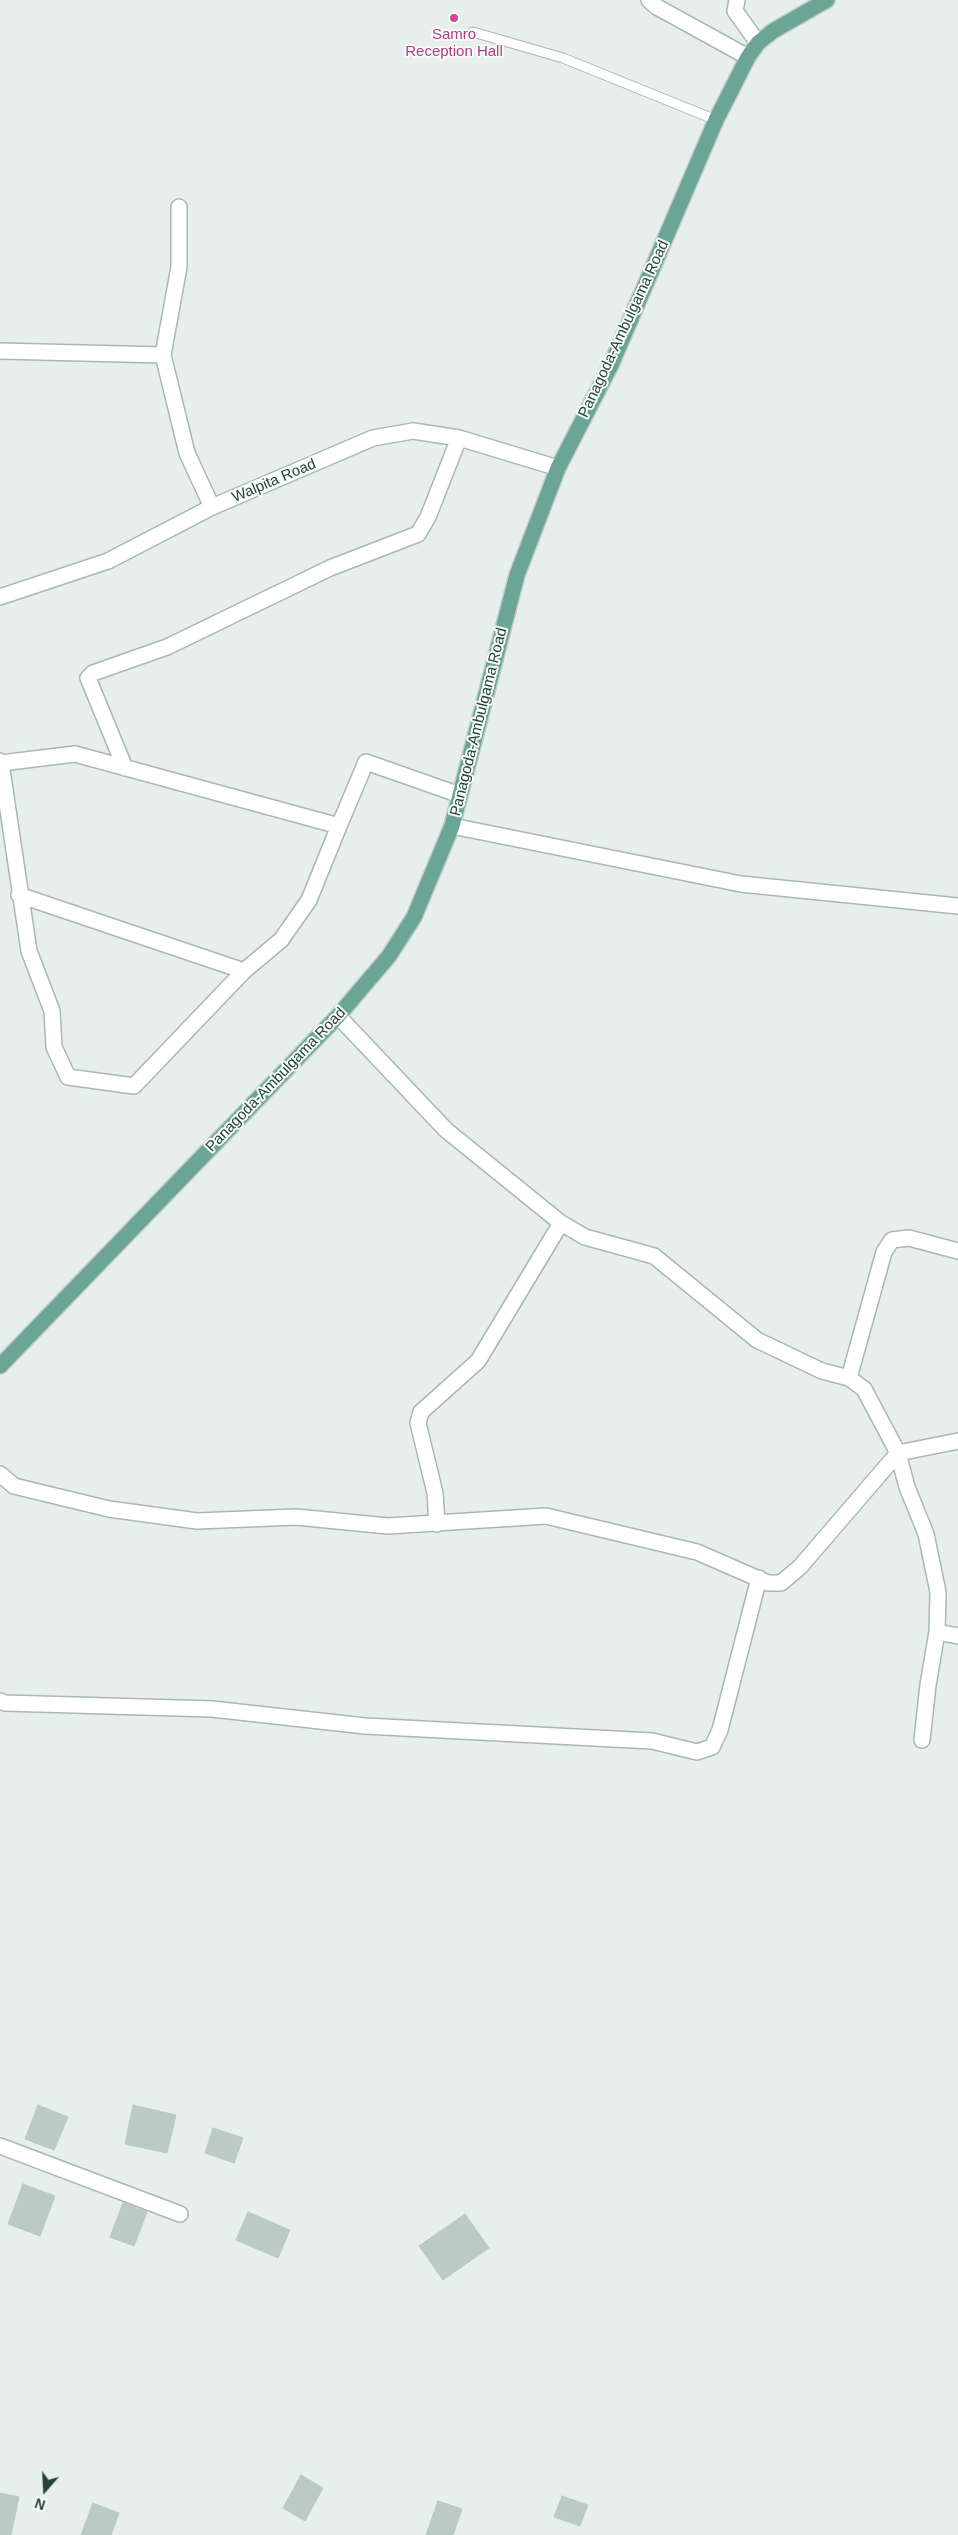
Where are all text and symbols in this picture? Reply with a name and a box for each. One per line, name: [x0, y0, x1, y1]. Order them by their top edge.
marker: Samro Reception Hall: [448, 12, 460, 24]
place label: Samro Reception Hall: [405, 26, 503, 61]
street label: Panagoda-Ambulgama Road: [575, 238, 673, 420]
street label: Walpita Road: [229, 455, 319, 507]
street label: Panagoda-Ambulgama Road: [447, 626, 511, 818]
street label: Panagoda-Ambulgama Road: [202, 1004, 350, 1156]
north arrow: [20, 2465, 70, 2515]
text: N: [33, 2495, 48, 2513]

